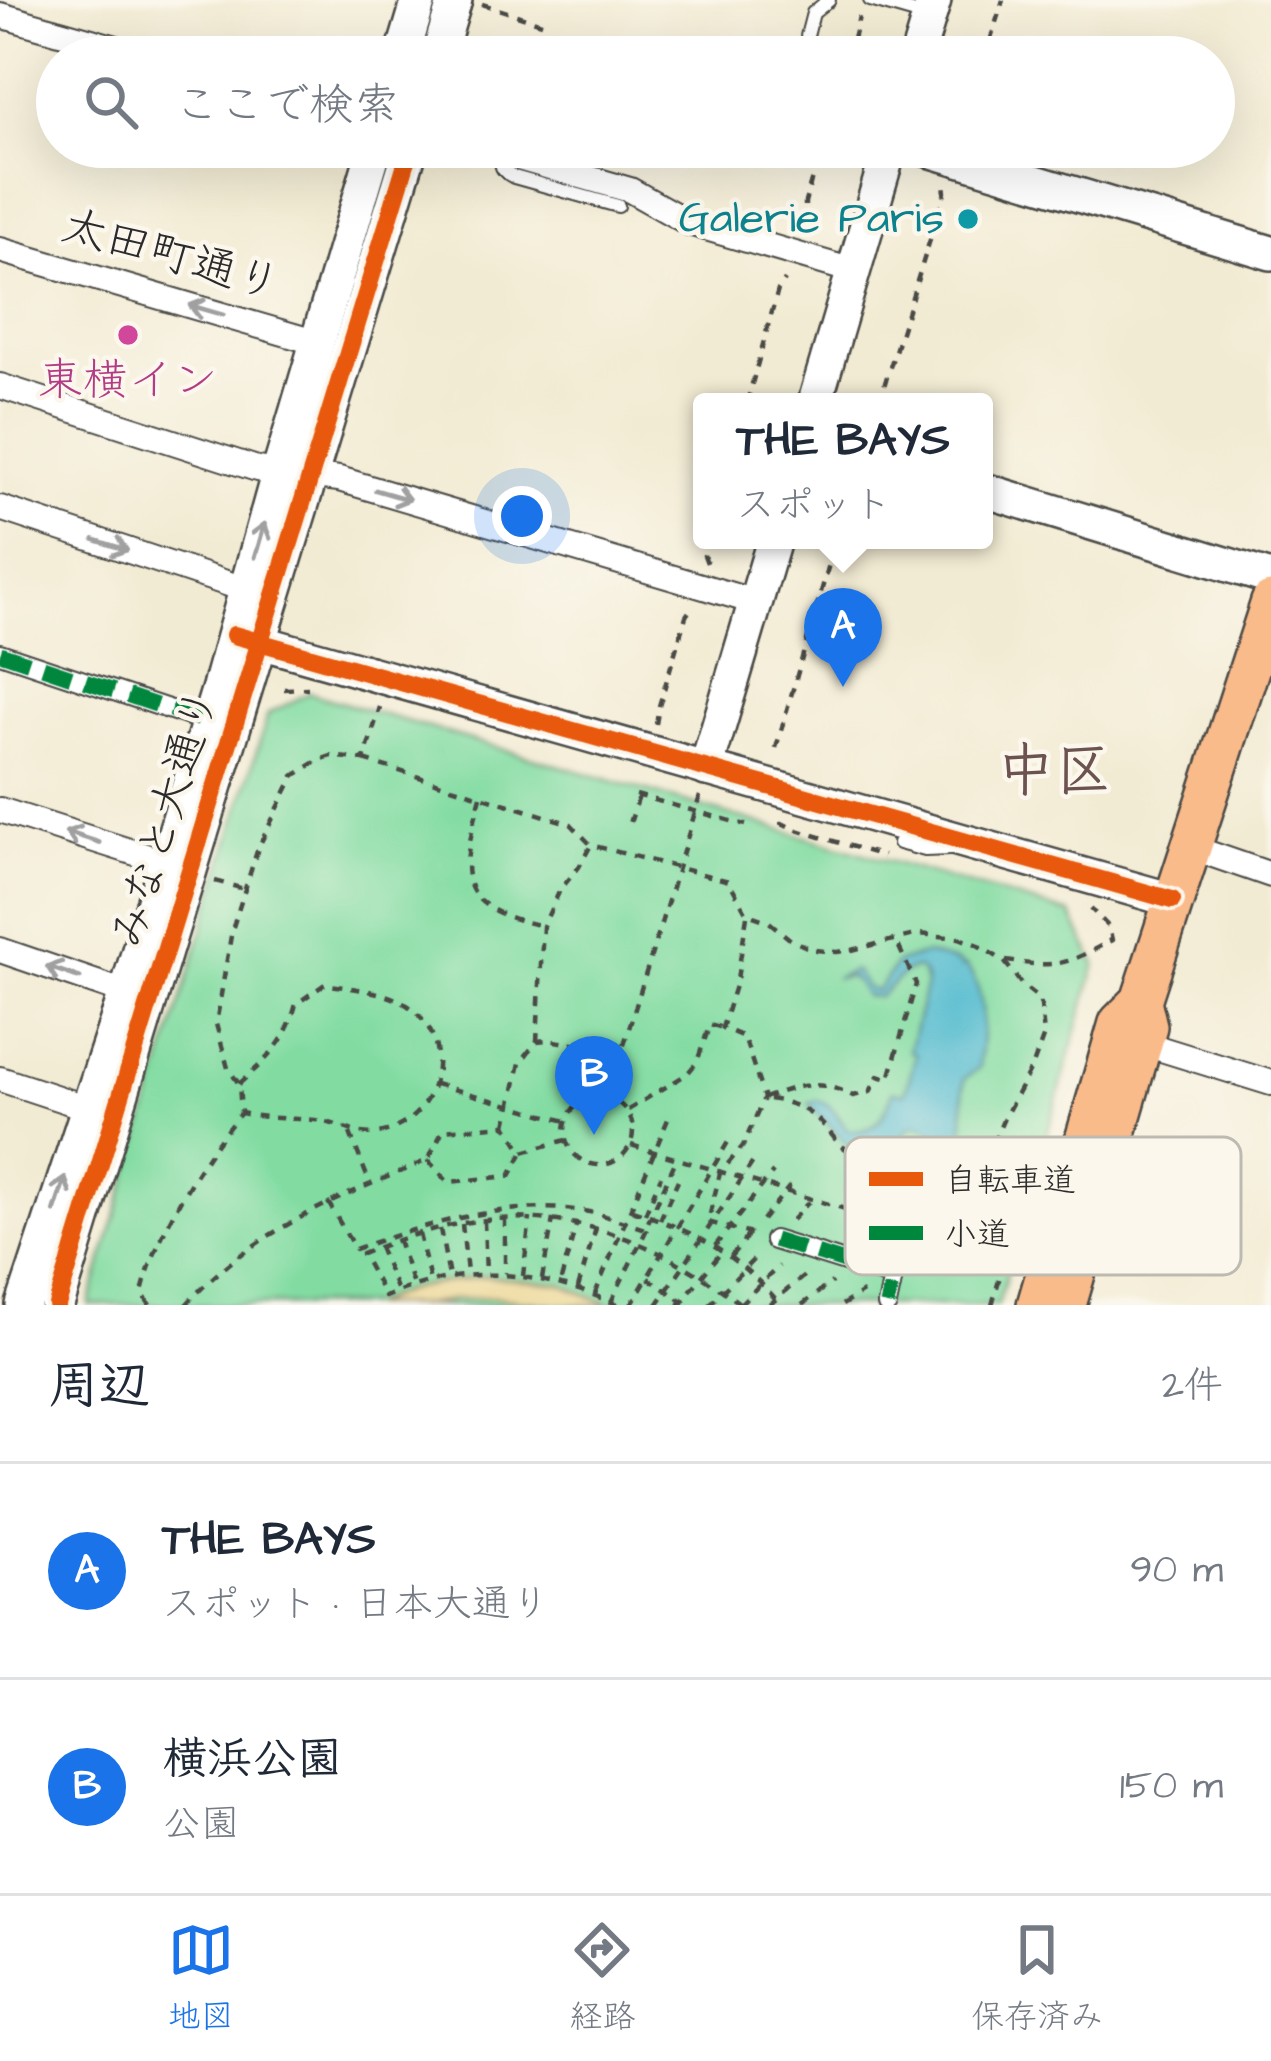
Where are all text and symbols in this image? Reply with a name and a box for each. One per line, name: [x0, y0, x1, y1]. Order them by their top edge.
search box: [36, 36, 1235, 168]
icon: search: [78, 69, 144, 135]
text: ここで検索: [174, 75, 399, 137]
place label: Galerie Paris: [679, 188, 944, 250]
street label: 太田町通り: [54, 195, 288, 317]
marker: Galerie Paris: [955, 206, 981, 232]
one-way arrow: [188, 298, 226, 320]
marker: 東横イン: [115, 322, 141, 348]
place label: 東横イン: [38, 350, 218, 412]
popup: [693, 393, 993, 549]
text: THE BAYS: [736, 410, 950, 472]
text: スポット: [736, 479, 892, 533]
one-way arrow: [373, 485, 411, 507]
your location: [492, 486, 552, 546]
one-way arrow: [250, 522, 272, 560]
one-way arrow: [92, 536, 129, 557]
pin: A: [804, 588, 882, 687]
street label: みなと大通り: [97, 680, 235, 956]
district label: 中区: [997, 733, 1111, 812]
one-way arrow: [64, 824, 102, 846]
one-way arrow: [45, 959, 83, 981]
pin: B: [555, 1036, 633, 1135]
legend: [845, 1137, 1241, 1275]
text: 自転車道: [944, 1158, 1076, 1204]
one-way arrow: [50, 1176, 72, 1214]
text: 小道: [944, 1212, 1010, 1258]
text: 周辺: [48, 1352, 150, 1423]
text: 2件: [1162, 1360, 1223, 1414]
text: THE BAYS: [162, 1509, 376, 1571]
text: A: [75, 1544, 99, 1598]
text: 90 m: [1130, 1544, 1223, 1598]
text: スポット · 日本大通り: [162, 1578, 550, 1632]
text: 横浜公園: [162, 1729, 342, 1791]
text: B: [73, 1760, 101, 1814]
text: 150 m: [1120, 1760, 1223, 1814]
text: 公園: [162, 1798, 240, 1852]
tab: 地図: [168, 1917, 234, 2040]
tab: 経路: [569, 1917, 635, 2040]
tab: 保存済み: [971, 1917, 1103, 2040]

